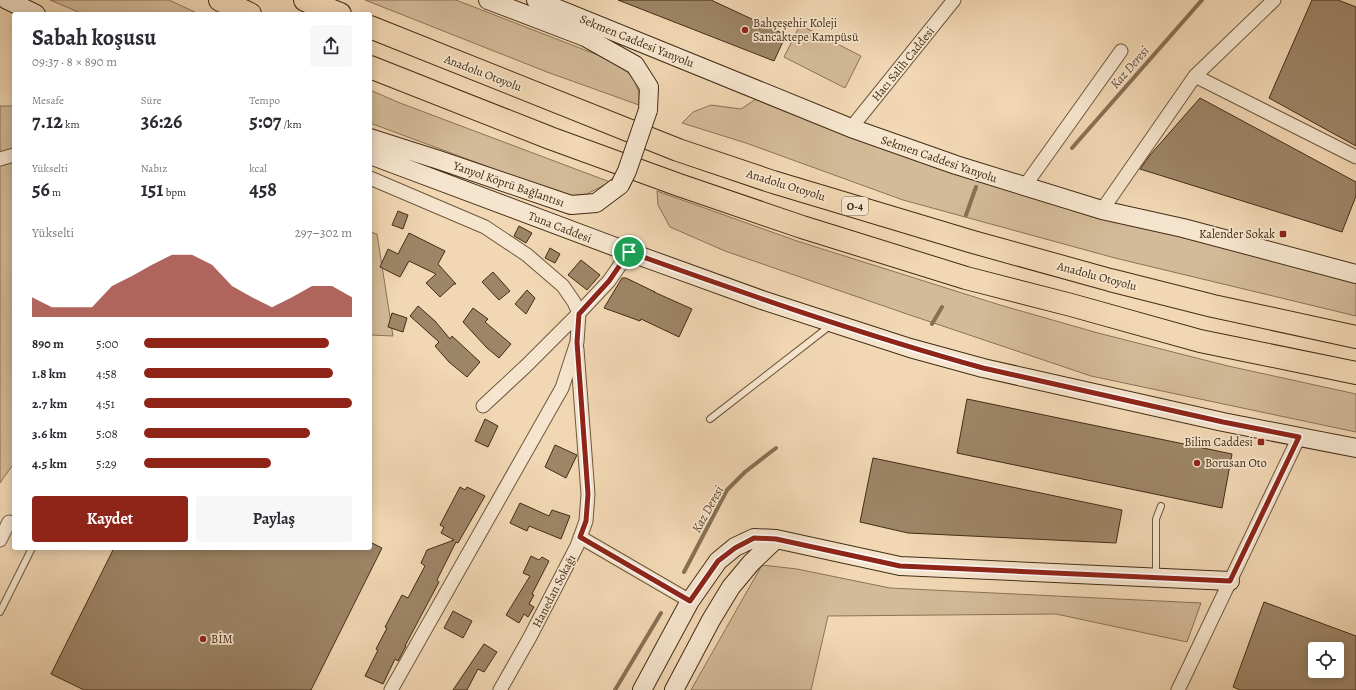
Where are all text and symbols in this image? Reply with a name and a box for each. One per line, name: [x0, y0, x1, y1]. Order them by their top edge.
street label: Sekmen Caddesi Yanyolu: [577, 11, 697, 71]
place label: Bahçeşehir Koleji Sancaktepe Kampüsü: [753, 15, 859, 45]
text: Sabah koşusu: [32, 23, 156, 53]
street label: Hacı Salih Caddesi: [868, 23, 938, 105]
button: share: [310, 25, 352, 67]
marker: Bahçeşehir Koleji Sancaktepe Kampüsü: [740, 25, 750, 35]
water label: Kaz Deresi: [1106, 42, 1153, 92]
street label: Anadolu Otoyolu: [441, 51, 525, 95]
text: 09:37 · 8 × 890 m: [32, 53, 117, 70]
text: Mesafe: [32, 93, 64, 108]
text: Süre: [141, 93, 161, 108]
text: Tempo: [249, 93, 280, 108]
text: 7.12: [32, 108, 63, 135]
text: 36:26: [141, 108, 182, 135]
text: 5:07: [249, 108, 281, 135]
text: km: [63, 117, 80, 132]
text: /km: [281, 117, 302, 132]
street label: Sekmen Caddesi Yanyolu: [879, 132, 1000, 187]
street label: Yanyol Köprü Bağlantısı: [450, 157, 567, 211]
text: Yükselti: [32, 161, 68, 176]
text: Nabız: [141, 161, 167, 176]
text: kcal: [249, 161, 267, 176]
street label: Anadolu Otoyolu: [744, 165, 828, 205]
text: 56: [32, 176, 50, 203]
text: 151: [141, 176, 164, 203]
text: 458: [249, 176, 277, 203]
text: m: [50, 185, 61, 200]
text: bpm: [164, 185, 186, 200]
road number: O-4: [842, 197, 868, 215]
street label: Tuna Caddesi: [526, 208, 594, 246]
text: Yükselti: [32, 224, 74, 241]
text: 297–302 m: [295, 224, 352, 241]
place label: Kalender Sokak: [1199, 226, 1275, 242]
marker: Kalender Sokak: [1278, 229, 1288, 239]
pin: [612, 235, 646, 269]
icon: arrive: [618, 241, 640, 263]
street label: Anadolu Otoyolu: [1054, 257, 1139, 294]
text: 890 m: [32, 335, 64, 352]
text: 5:00: [96, 335, 119, 352]
text: 1.8 km: [32, 365, 66, 382]
text: 4:58: [96, 365, 117, 382]
text: 2.7 km: [32, 395, 67, 412]
text: 4:51: [96, 395, 115, 412]
text: 3.6 km: [32, 425, 67, 442]
text: 5:08: [96, 425, 118, 442]
place label: Bilim Caddesi: [1184, 434, 1253, 450]
marker: Bilim Caddesi: [1256, 437, 1266, 447]
text: 4.5 km: [32, 455, 67, 472]
text: 5:29: [96, 455, 117, 472]
place label: Borusan Oto: [1205, 455, 1267, 471]
marker: Borusan Oto: [1192, 458, 1202, 468]
water label: Kaz Deresi: [688, 482, 728, 536]
button: Kaydet: [32, 496, 188, 542]
button: Paylaş: [196, 496, 352, 542]
street label: Hanedan Sokağı: [529, 552, 579, 630]
place label: BİM: [211, 631, 233, 647]
marker: BİM: [198, 634, 208, 644]
map controls: [1308, 642, 1344, 678]
button: locate: [1308, 642, 1344, 678]

